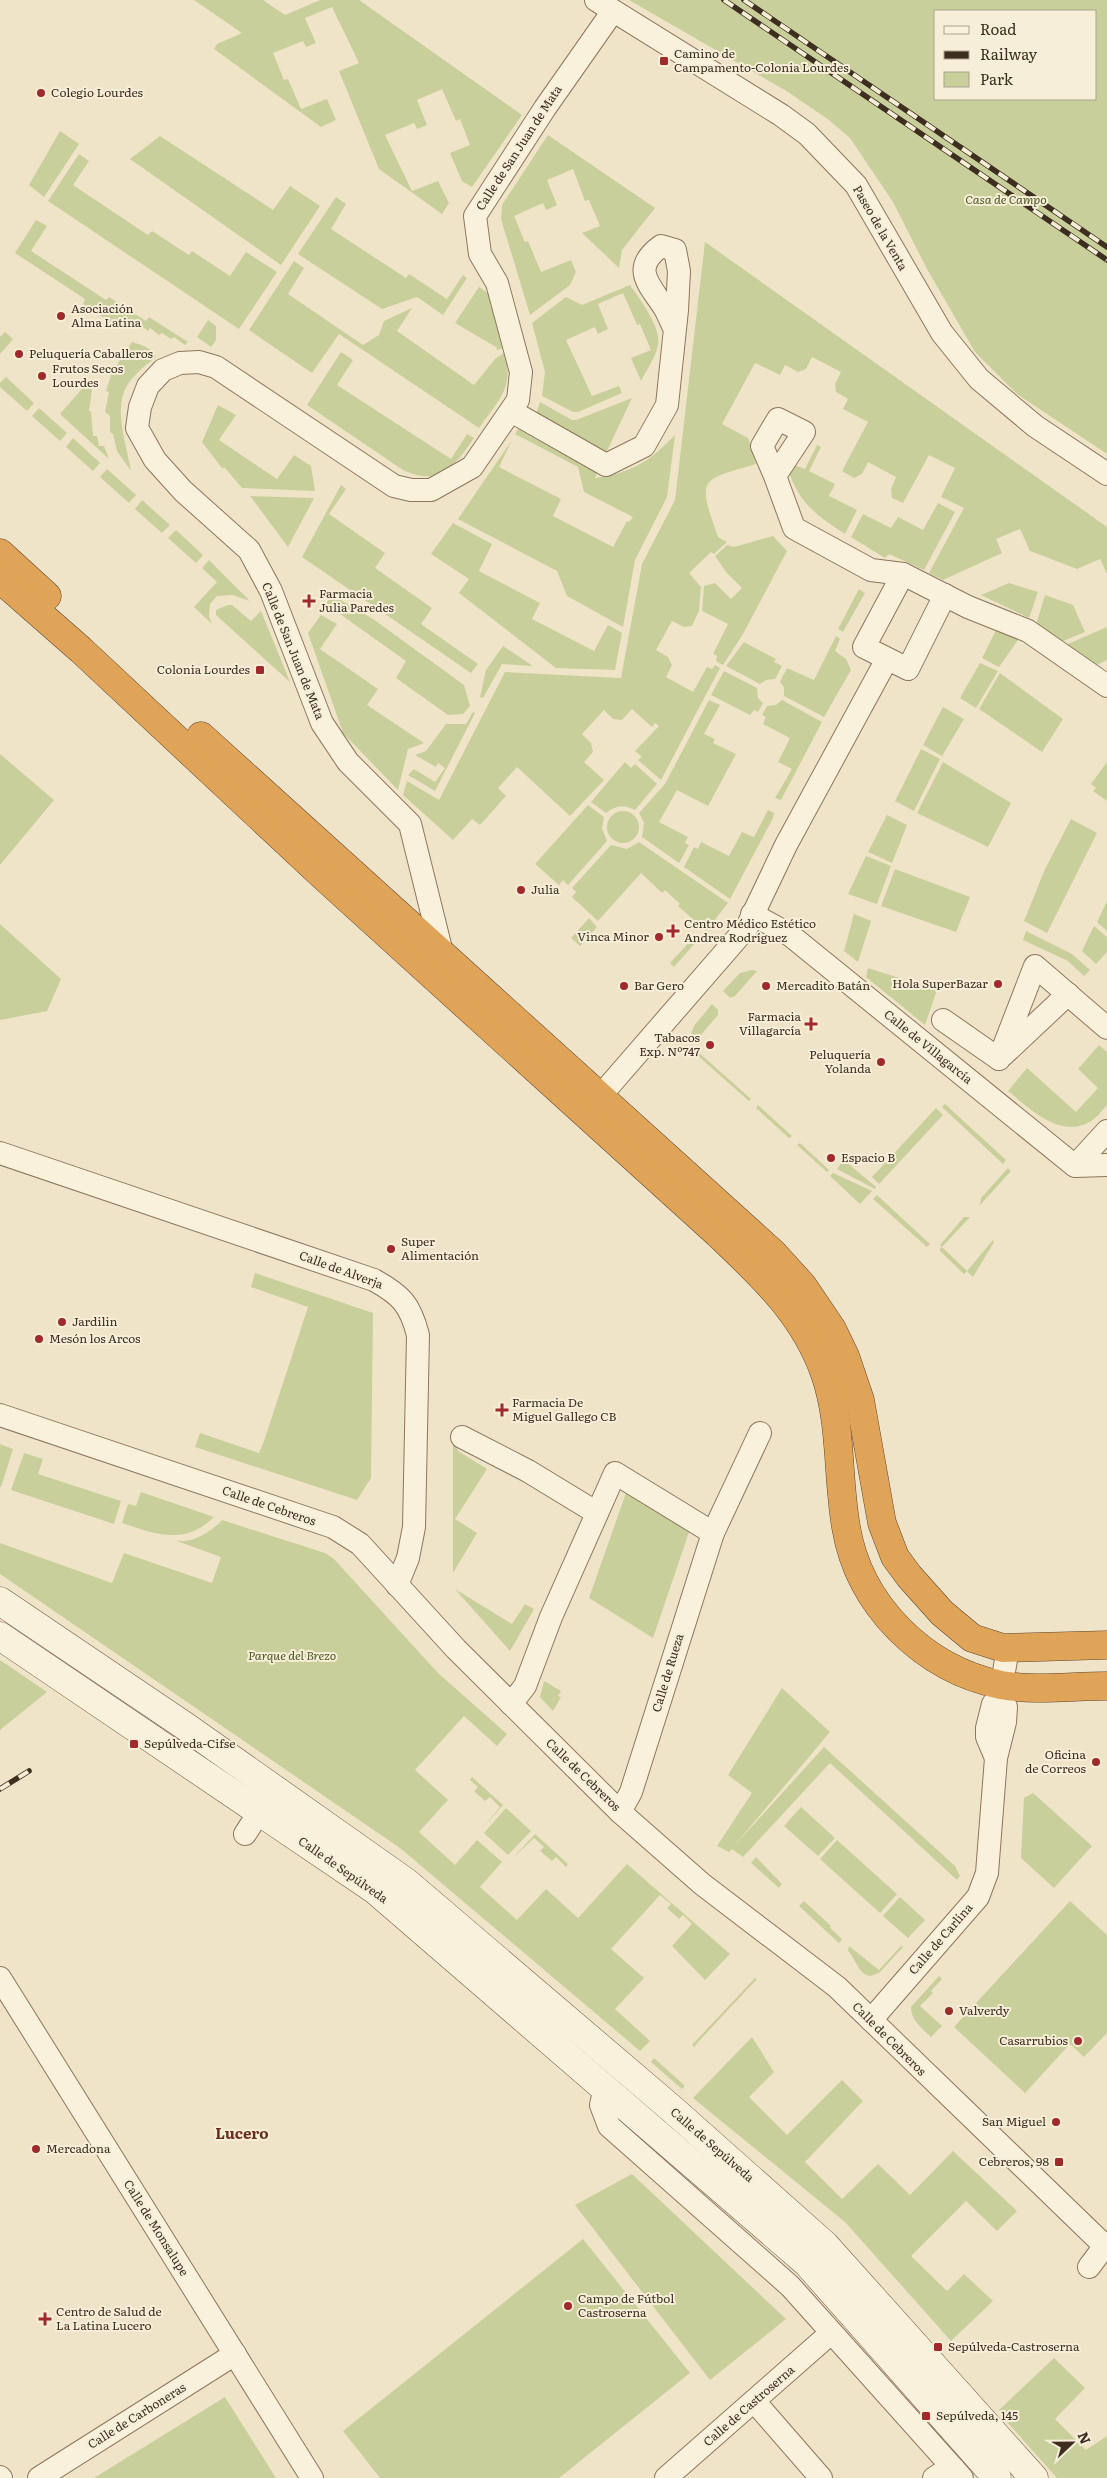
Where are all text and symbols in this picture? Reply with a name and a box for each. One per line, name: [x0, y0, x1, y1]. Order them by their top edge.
legend: [934, 10, 1097, 100]
text: Road: [980, 17, 1016, 40]
text: Railway: [980, 42, 1038, 65]
place label: Camino de Campamento-Colonia Lourdes: [674, 44, 849, 76]
marker: Camino de Campamento-Colonia Lourdes: [658, 55, 670, 67]
text: Park: [980, 67, 1014, 90]
street label: Calle de San Juan de Mata: [471, 81, 566, 214]
place label: Colegio Lourdes: [51, 83, 144, 101]
marker: Colegio Lourdes: [35, 87, 47, 99]
street label: Paseo de la Venta: [849, 181, 913, 274]
park label: Casa de Campo: [965, 190, 1047, 208]
place label: Asociación Alma Latina: [71, 299, 142, 331]
marker: Asociación Alma Latina: [55, 310, 67, 322]
place label: Peluquería Caballeros: [29, 344, 154, 362]
marker: Peluquería Caballeros: [13, 348, 25, 360]
place label: Frutos Secos Lourdes: [52, 359, 124, 391]
marker: Frutos Secos Lourdes: [36, 370, 48, 382]
street label: Calle de San Juan de Mata: [258, 579, 330, 722]
place label: Farmacia Julia Paredes: [319, 584, 394, 616]
marker: Farmacia Julia Paredes: [303, 595, 315, 607]
place label: Colonia Lourdes: [157, 660, 251, 678]
marker: Colonia Lourdes: [254, 664, 266, 676]
place label: Julia: [531, 880, 560, 898]
marker: Julia: [515, 884, 527, 896]
place label: Centro Médico Estético Andrea Rodríguez: [684, 914, 816, 946]
marker: Centro Médico Estético Andrea Rodríguez: [666, 924, 680, 938]
place label: Vinca Minor: [577, 927, 649, 945]
marker: Vinca Minor: [653, 931, 665, 943]
place label: Hola SuperBazar: [892, 974, 988, 992]
place label: Bar Gero: [634, 976, 684, 994]
place label: Mercadito Batán: [776, 976, 870, 994]
marker: Hola SuperBazar: [992, 978, 1004, 990]
marker: Bar Gero: [618, 980, 630, 992]
marker: Mercadito Batán: [760, 980, 772, 992]
street label: Calle de Villagarcía: [881, 1005, 977, 1088]
place label: Farmacia Villagarcía: [739, 1007, 802, 1039]
marker: Farmacia Villagarcía: [805, 1018, 817, 1030]
place label: Tabacos Exp. Nº747: [639, 1028, 701, 1060]
marker: Tabacos Exp. Nº747: [704, 1039, 716, 1051]
place label: Peluquería Yolanda: [809, 1045, 872, 1077]
marker: Peluquería Yolanda: [875, 1056, 887, 1068]
place label: Espacio B: [841, 1148, 895, 1166]
marker: Espacio B: [825, 1152, 837, 1164]
place label: Super Alimentación: [401, 1232, 479, 1264]
marker: Super Alimentación: [385, 1243, 397, 1255]
street label: Calle de Alverja: [297, 1246, 386, 1293]
place label: Jardilin: [72, 1312, 117, 1330]
marker: Jardilin: [56, 1316, 68, 1328]
place label: Mesón los Arcos: [49, 1329, 141, 1347]
marker: Mesón los Arcos: [33, 1333, 45, 1345]
place label: Farmacia De Miguel Gallego CB: [512, 1393, 617, 1425]
marker: Farmacia De Miguel Gallego CB: [496, 1404, 508, 1416]
street label: Calle de Cebreros: [220, 1481, 319, 1530]
street label: Calle de Rueza: [647, 1631, 688, 1714]
park label: Parque del Brezo: [248, 1646, 336, 1664]
place label: Sepúlveda-Cifse: [144, 1734, 236, 1752]
street label: Calle de Cebreros: [542, 1734, 626, 1815]
marker: Sepúlveda-Cifse: [128, 1738, 140, 1750]
place label: Oficina de Correos: [1025, 1745, 1087, 1777]
marker: Oficina de Correos: [1090, 1756, 1102, 1768]
street label: Calle de Sepúlveda: [295, 1831, 393, 1907]
street label: Calle de Carlina: [904, 1898, 977, 1978]
street label: Calle de Cebreros: [849, 1997, 931, 2080]
place label: Valverdy: [959, 2001, 1010, 2019]
marker: Valverdy: [943, 2005, 955, 2017]
place label: Casarrubios: [999, 2031, 1069, 2049]
marker: Casarrubios: [1072, 2035, 1084, 2047]
street label: Calle de Sepúlveda: [667, 2103, 759, 2186]
place label: San Miguel: [982, 2112, 1046, 2130]
marker: San Miguel: [1050, 2116, 1062, 2128]
district label: Lucero: [215, 2121, 269, 2144]
place label: Mercadona: [46, 2139, 111, 2157]
marker: Mercadona: [30, 2143, 42, 2155]
place label: Cebreros, 98: [979, 2152, 1049, 2170]
marker: Cebreros, 98: [1053, 2156, 1065, 2168]
street label: Calle de Monsalupe: [120, 2176, 194, 2279]
place label: Campo de Fútbol Castroserna: [578, 2289, 674, 2321]
marker: Campo de Fútbol Castroserna: [562, 2300, 574, 2312]
place label: Centro de Salud de La Latina Lucero: [56, 2302, 162, 2334]
marker: Centro de Salud de La Latina Lucero: [38, 2312, 52, 2326]
place label: Sepúlveda-Castroserna: [948, 2337, 1080, 2355]
marker: Sepúlveda-Castroserna: [932, 2341, 944, 2353]
street label: Calle de Castroserna: [699, 2360, 798, 2450]
street label: Calle de Carboneras: [84, 2377, 190, 2453]
place label: Sepúlveda, 145: [936, 2406, 1018, 2424]
marker: Sepúlveda, 145: [920, 2410, 932, 2422]
north arrow: [1047, 2418, 1097, 2468]
text: N: [1074, 2429, 1097, 2447]

